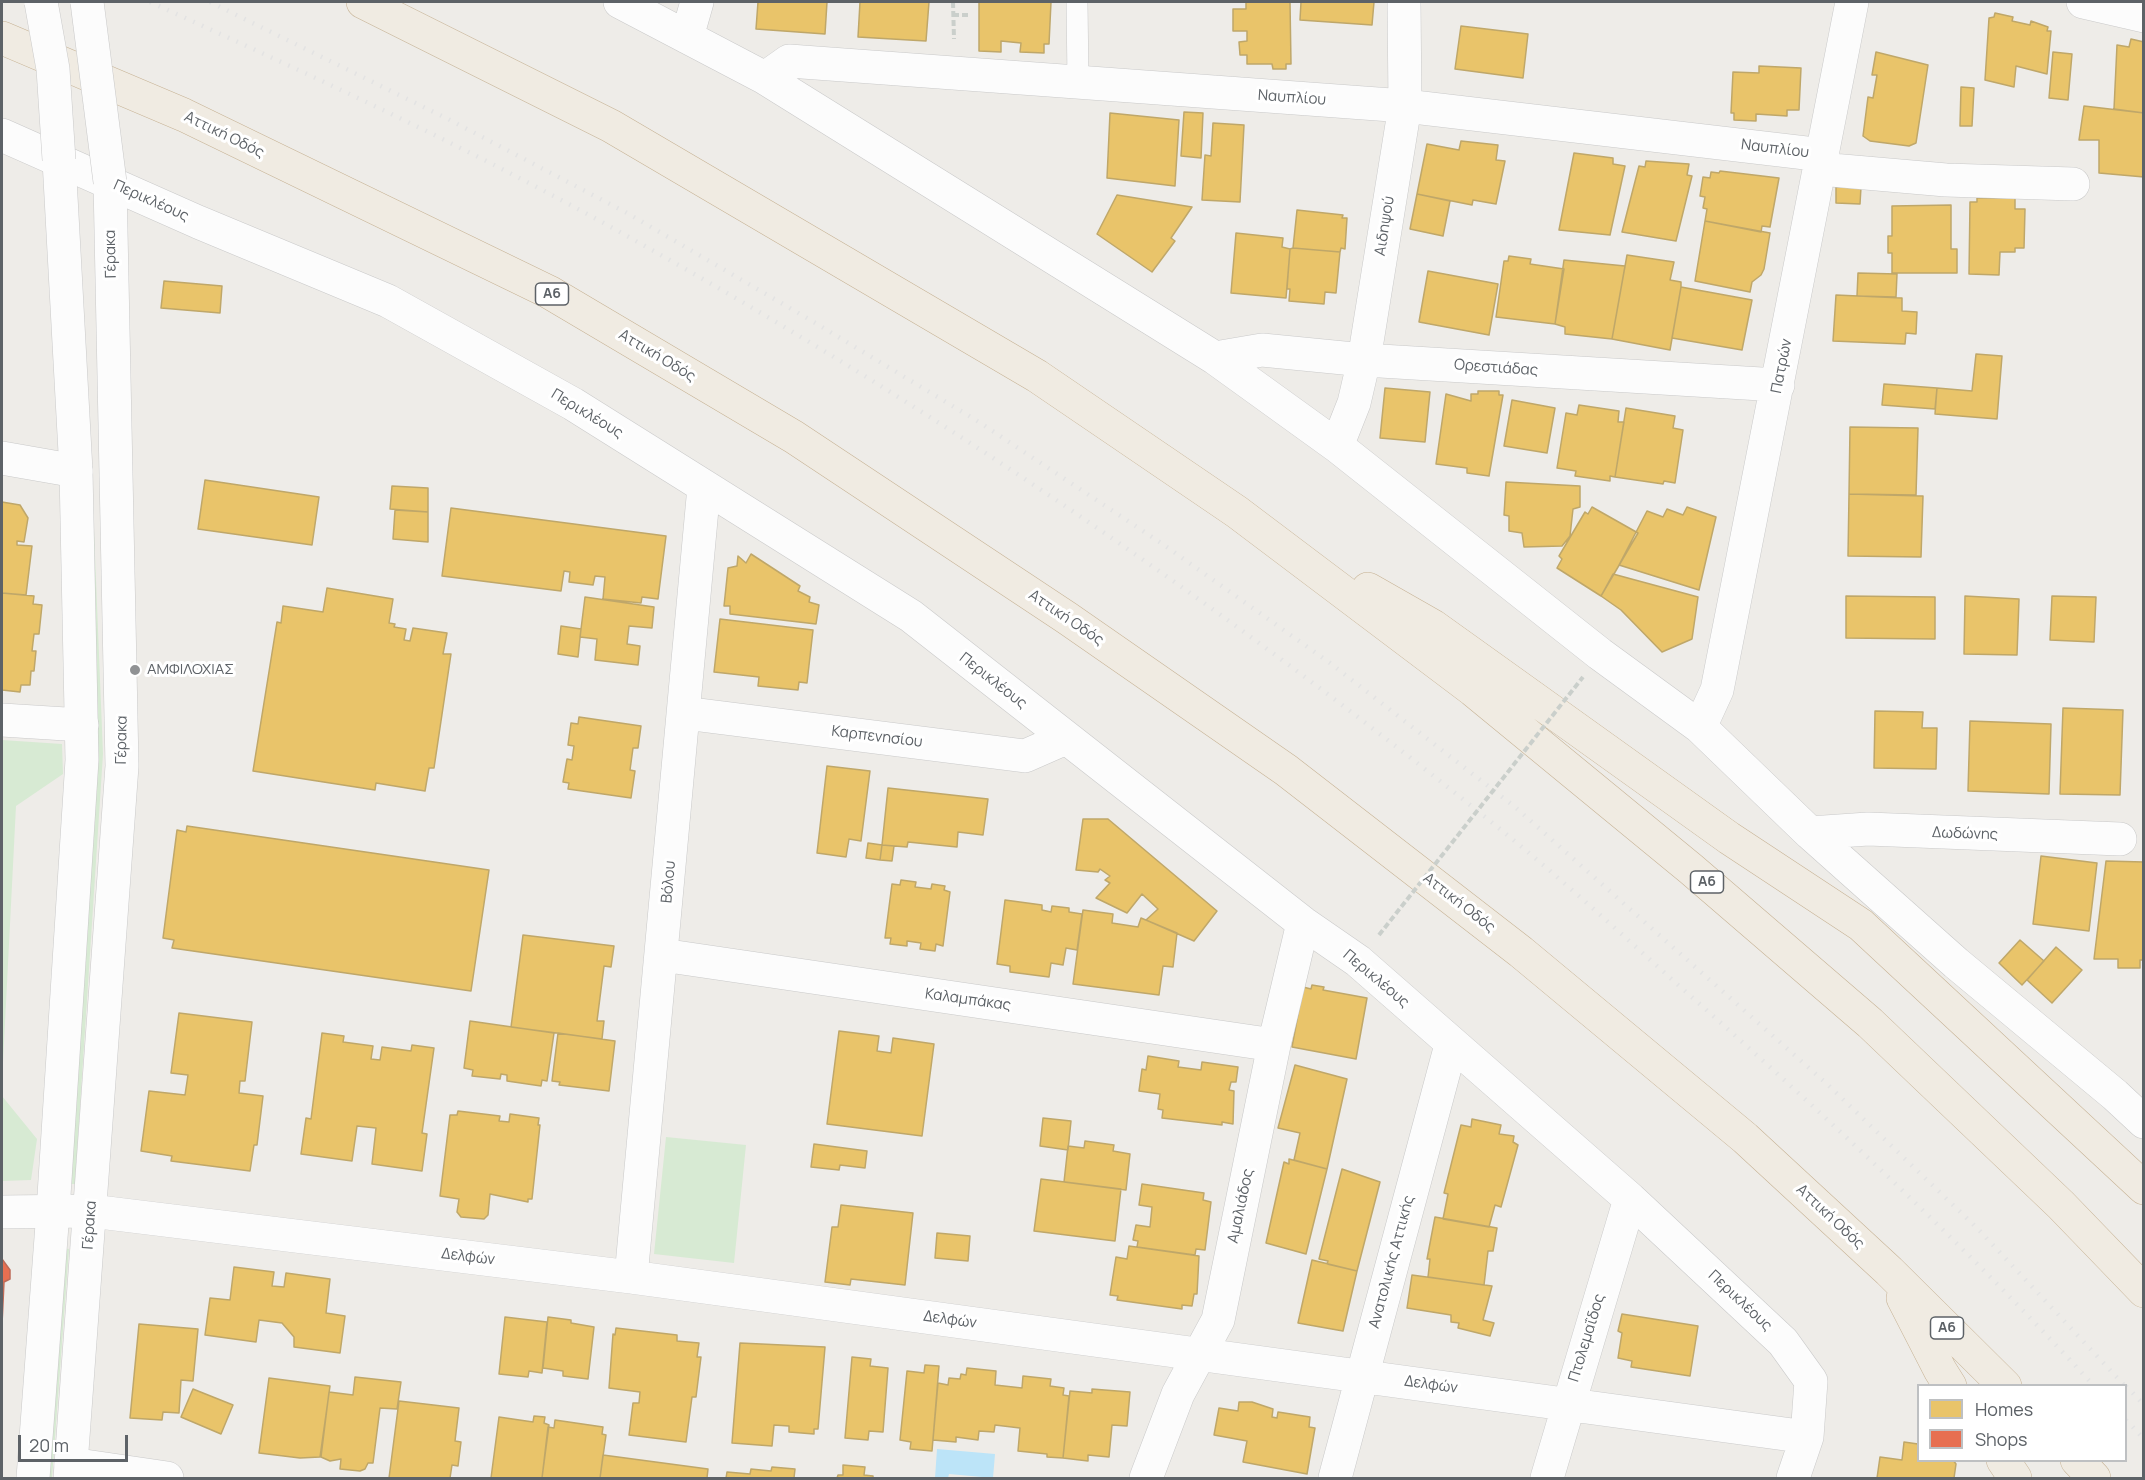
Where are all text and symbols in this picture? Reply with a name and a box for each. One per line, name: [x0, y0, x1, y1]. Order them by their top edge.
street label: Ναυπλίου: [1257, 87, 1327, 109]
street label: Αττική Οδός: [181, 108, 267, 162]
street label: Ναυπλίου: [1740, 136, 1810, 162]
street label: Περικλέους: [110, 176, 192, 226]
street label: Αιδηψού: [1371, 195, 1399, 257]
street label: Γέρακα: [102, 229, 120, 279]
road number: Α6: [536, 283, 568, 305]
street label: Αττική Οδός: [615, 326, 699, 386]
street label: Πατρών: [1768, 337, 1796, 395]
street label: Ορεστιάδας: [1453, 356, 1539, 380]
street label: Περικλέους: [548, 385, 626, 443]
street label: Αττική Οδός: [1025, 586, 1107, 650]
street label: Περικλέους: [956, 649, 1030, 713]
place label: ΑΜΦΙΛΟΧΙΑΣ: [147, 661, 234, 679]
marker: ΑΜΦΙΛΟΧΙΑΣ: [128, 663, 142, 677]
street label: Γέρακα: [113, 715, 131, 765]
street label: Καρπενησίου: [830, 722, 924, 752]
street label: Δωδώνης: [1932, 824, 1998, 844]
street label: Βόλου: [658, 860, 680, 904]
street label: Αττική Οδός: [1419, 869, 1499, 937]
road number: Α6: [1690, 871, 1724, 893]
street label: Περικλέους: [1339, 946, 1413, 1012]
street label: Καλαμπάκας: [924, 985, 1012, 1015]
street label: Αμαλιάδος: [1224, 1167, 1258, 1245]
street label: Αττική Οδός: [1792, 1181, 1868, 1253]
street label: Ανατολικής Αττικής: [1366, 1194, 1418, 1330]
street label: Γέρακα: [79, 1200, 101, 1250]
street label: Δελφών: [440, 1245, 496, 1269]
street label: Περικλέους: [1704, 1267, 1776, 1335]
street label: Πτολεμαΐδος: [1565, 1292, 1609, 1384]
street label: Δελφών: [922, 1307, 978, 1333]
road number: Α6: [1930, 1317, 1964, 1339]
street label: Δελφών: [1403, 1372, 1459, 1398]
legend: [1917, 1384, 2127, 1462]
text: Homes: [1975, 1397, 2033, 1421]
scale bar: [21, 1423, 130, 1461]
text: Shops: [1975, 1427, 2027, 1451]
text: 20 m: [29, 1433, 69, 1457]

